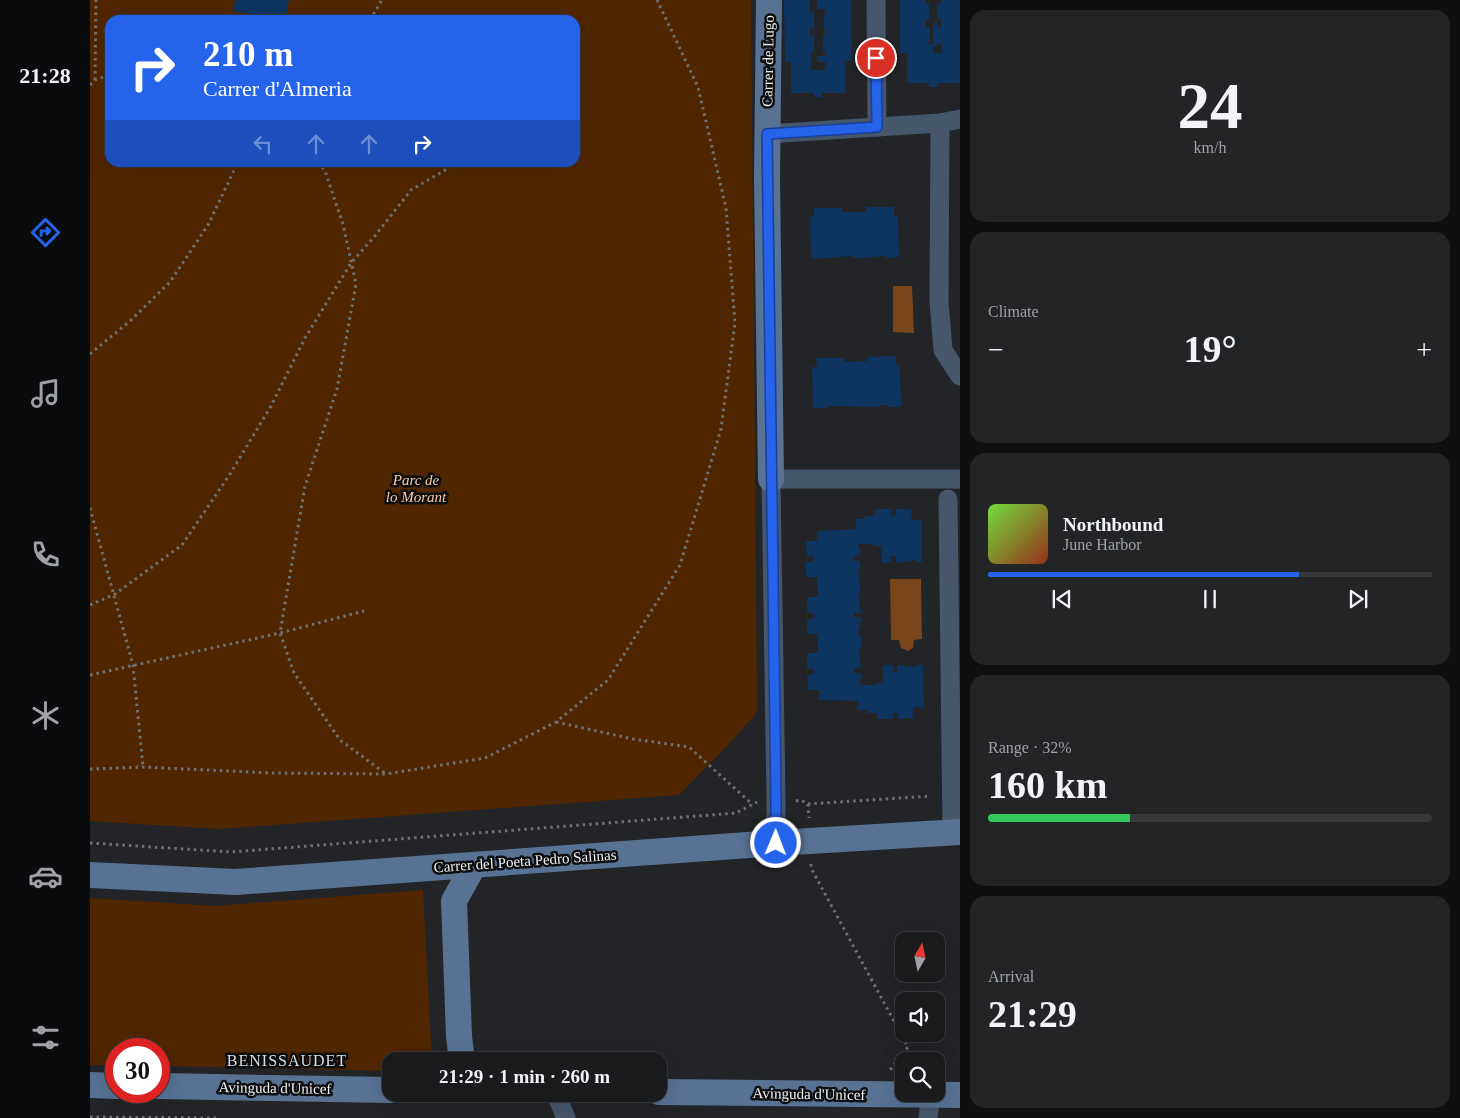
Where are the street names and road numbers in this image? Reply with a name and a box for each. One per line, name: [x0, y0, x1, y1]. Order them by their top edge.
street label: Carrer de Lugo: [759, 15, 777, 107]
street label: Carrer del Poeta Pedro Salinas: [433, 847, 617, 875]
street label: Avinguda d'Unicef: [218, 1079, 332, 1097]
street label: Avinguda d'Unicef: [752, 1085, 866, 1103]

